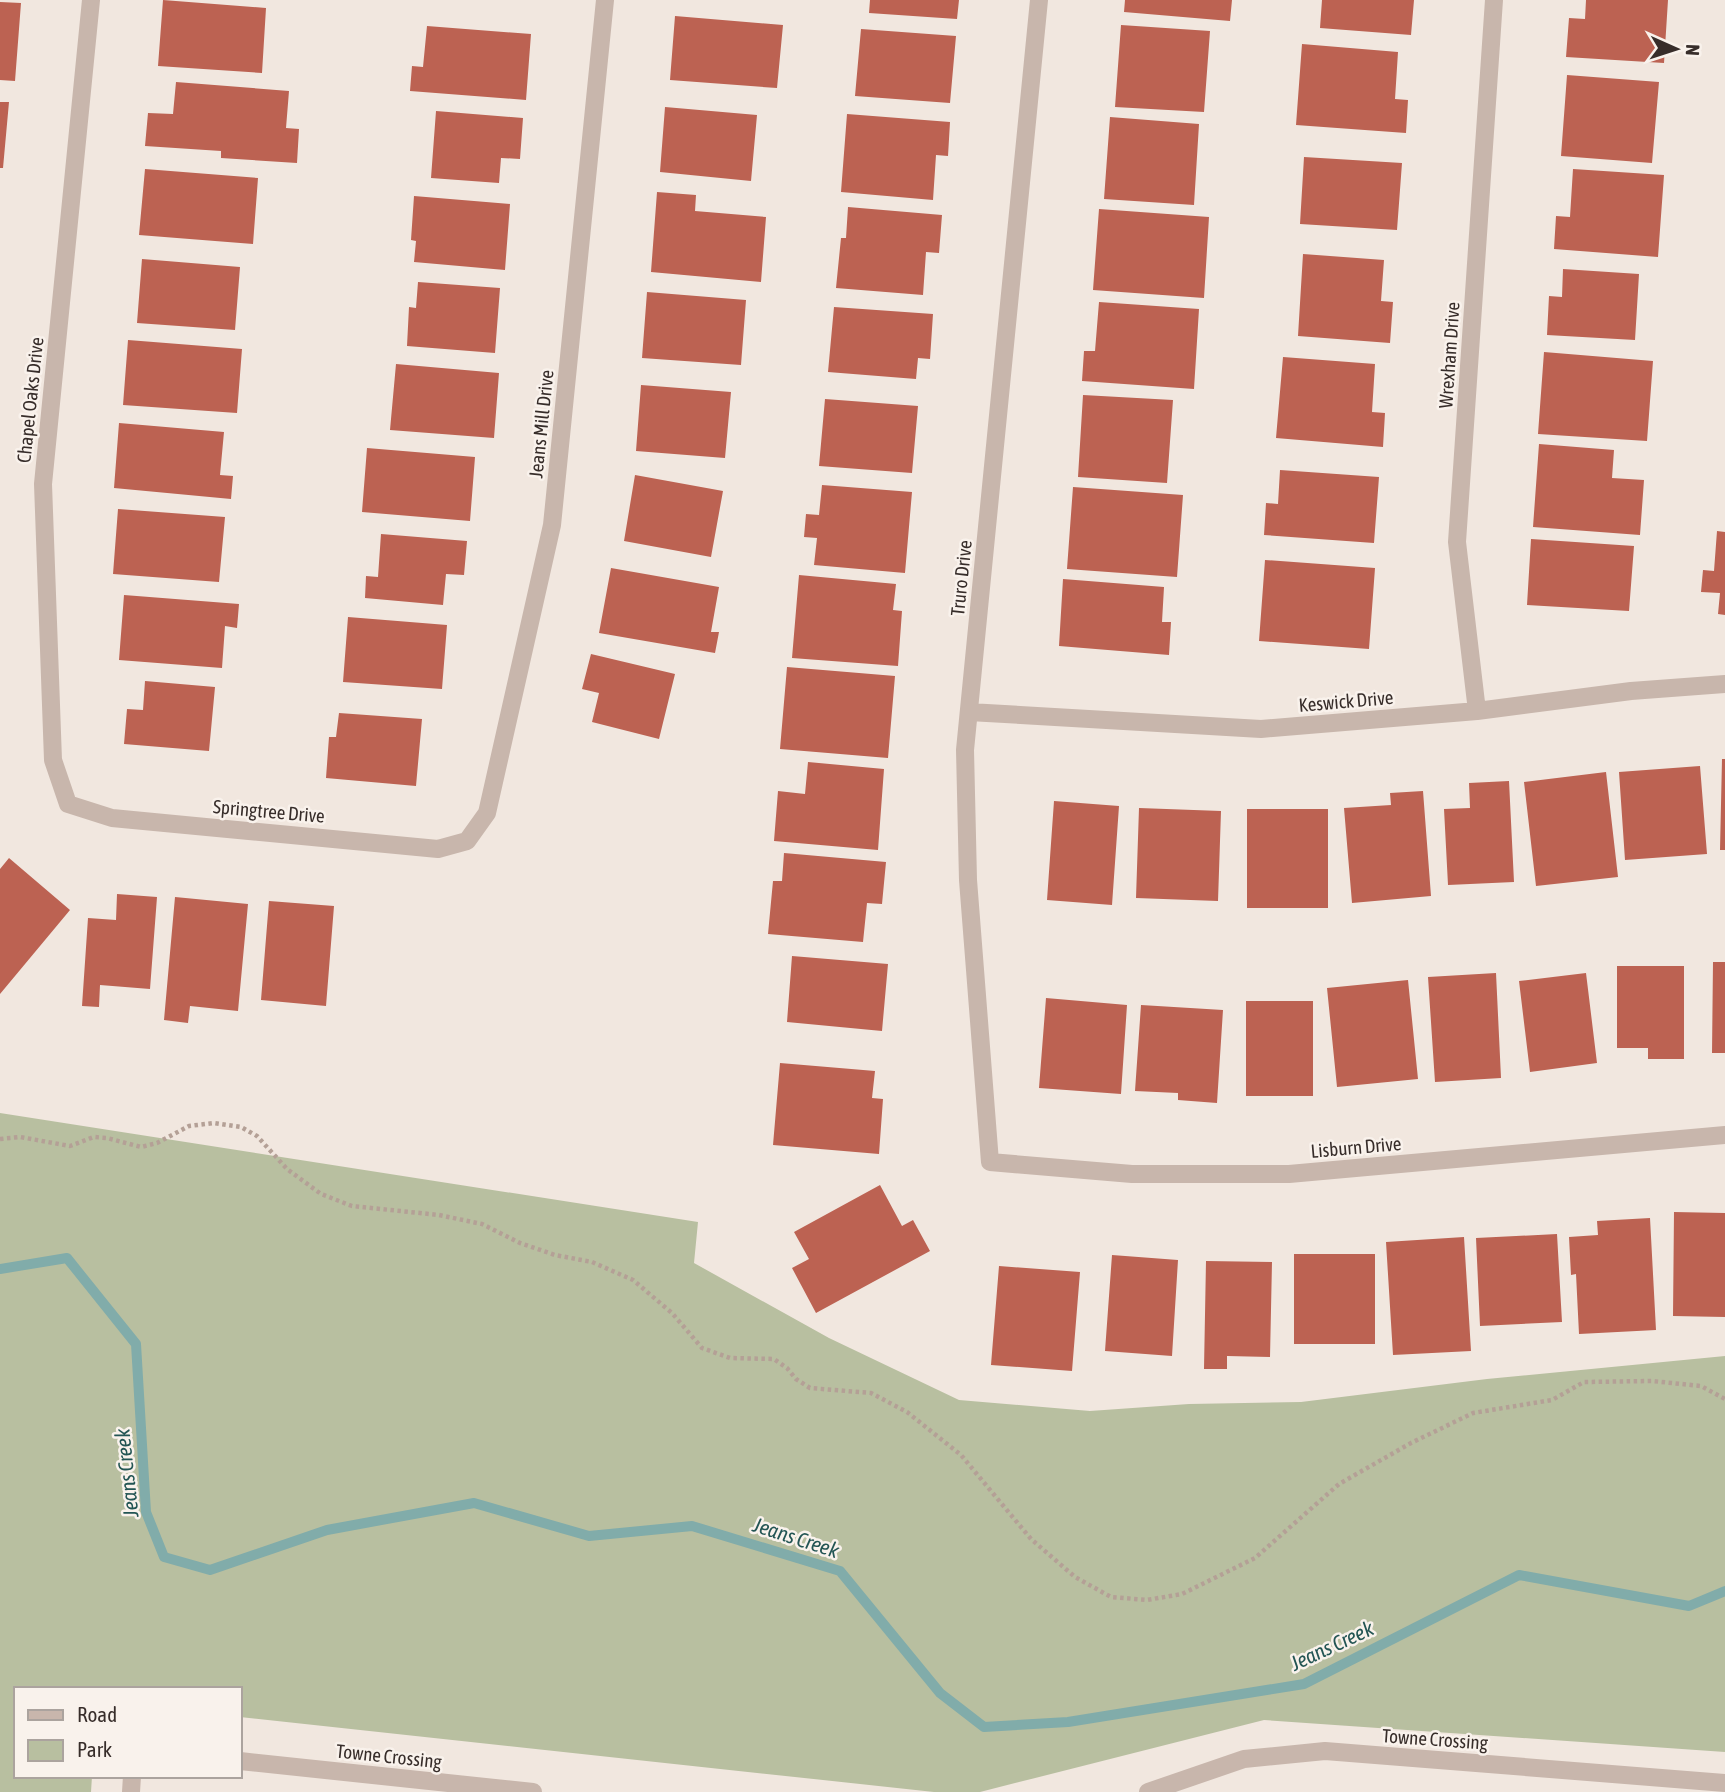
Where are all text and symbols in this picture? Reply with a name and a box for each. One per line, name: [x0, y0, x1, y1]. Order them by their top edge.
north arrow: [1641, 14, 1711, 84]
text: N: [1682, 44, 1704, 56]
street label: Wrexham Drive: [1434, 301, 1464, 409]
street label: Chapel Oaks Drive: [12, 336, 48, 464]
street label: Jeans Mill Drive: [524, 369, 558, 479]
street label: Truro Drive: [946, 539, 976, 617]
street label: Keswick Drive: [1298, 686, 1394, 716]
street label: Springtree Drive: [212, 795, 326, 827]
street label: Lisburn Drive: [1310, 1132, 1402, 1162]
water label: Jeans Creek: [109, 1427, 143, 1520]
water label: Jeans Creek: [749, 1512, 843, 1562]
water label: Jeans Creek: [1285, 1615, 1378, 1675]
legend: [14, 1687, 242, 1778]
text: Road: [77, 1702, 117, 1726]
street label: Towne Crossing: [1381, 1724, 1489, 1754]
text: Park: [77, 1737, 112, 1761]
street label: Towne Crossing: [335, 1740, 444, 1773]

